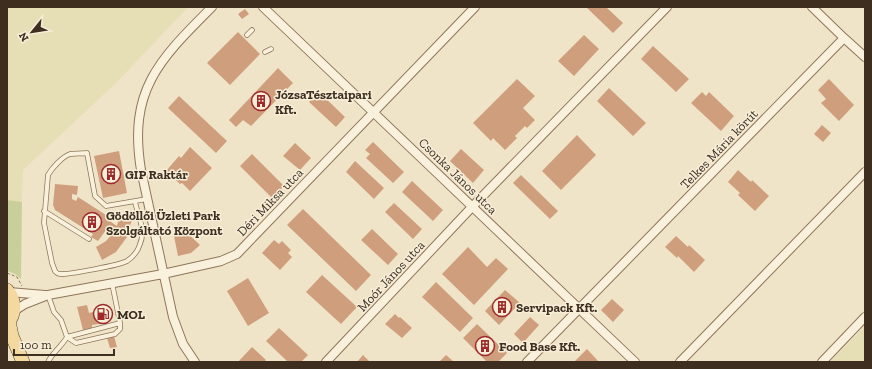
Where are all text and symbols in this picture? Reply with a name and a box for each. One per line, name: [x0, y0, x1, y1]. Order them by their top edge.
north arrow: [12, 12, 52, 52]
text: N: [16, 29, 31, 44]
place label: JózsaTésztaipari Kft.: [275, 87, 372, 117]
building icon: JózsaTésztaipari Kft.: [250, 90, 272, 112]
street label: Telkes Mária körút: [677, 106, 761, 192]
street label: Csonka János utca: [416, 135, 501, 218]
building icon: GIP Raktár: [100, 163, 122, 185]
street label: Déri Miksa utca: [234, 164, 307, 239]
place label: GIP Raktár: [125, 167, 188, 182]
place label: Gödöllői Üzleti Park Szolgáltató Központ: [106, 208, 223, 238]
building icon: Gödöllői Üzleti Park Szolgáltató Központ: [81, 211, 103, 233]
street label: Moór János utca: [354, 237, 428, 315]
building icon: Servipack Kft.: [491, 296, 513, 318]
place label: Servipack Kft.: [516, 300, 597, 315]
fuel station icon: MOL: [92, 303, 114, 325]
place label: MOL: [117, 307, 146, 322]
scale bar: [14, 331, 114, 357]
building icon: Food Base Kft.: [474, 335, 496, 357]
text: 100 m: [20, 338, 52, 352]
place label: Food Base Kft.: [499, 339, 580, 354]

